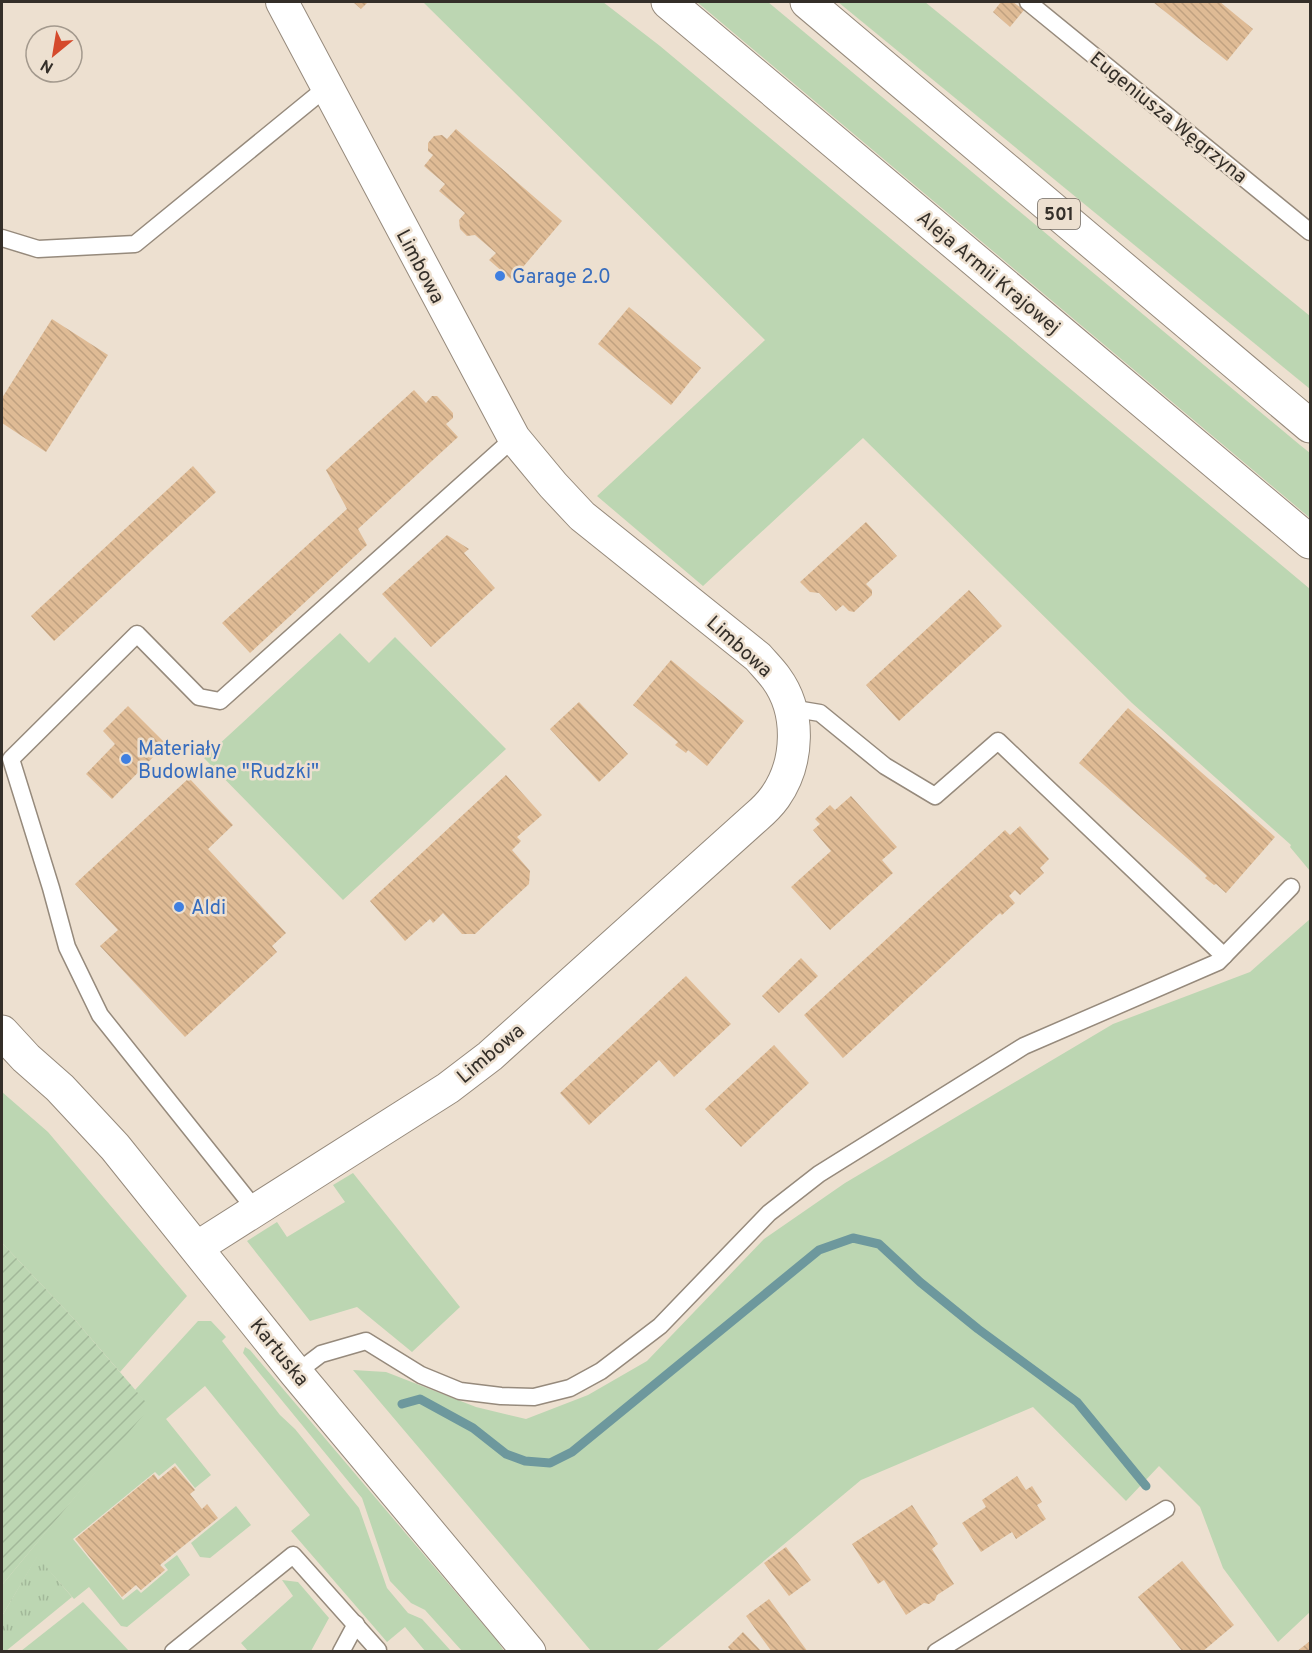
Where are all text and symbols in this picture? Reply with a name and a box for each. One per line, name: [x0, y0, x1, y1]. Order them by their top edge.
north arrow: [24, 24, 84, 84]
street label: Eugeniusza Węgrzyna: [1083, 47, 1252, 190]
text: N: [38, 54, 57, 77]
road number: 501: [1038, 199, 1080, 229]
street label: Aleja Armii Krajowej: [910, 206, 1065, 341]
street label: Limbowa: [389, 225, 450, 309]
place label: Garage 2.0: [512, 265, 611, 291]
marker: Garage 2.0: [493, 269, 507, 283]
street label: Limbowa: [700, 611, 777, 684]
place label: Materiały Budowlane "Rudzki": [138, 737, 319, 786]
marker: Materiały Budowlane "Rudzki": [119, 752, 133, 766]
place label: Aldi: [191, 896, 226, 922]
marker: Aldi: [172, 900, 186, 914]
street label: Limbowa: [452, 1019, 530, 1090]
street label: Kartuska: [243, 1314, 314, 1393]

